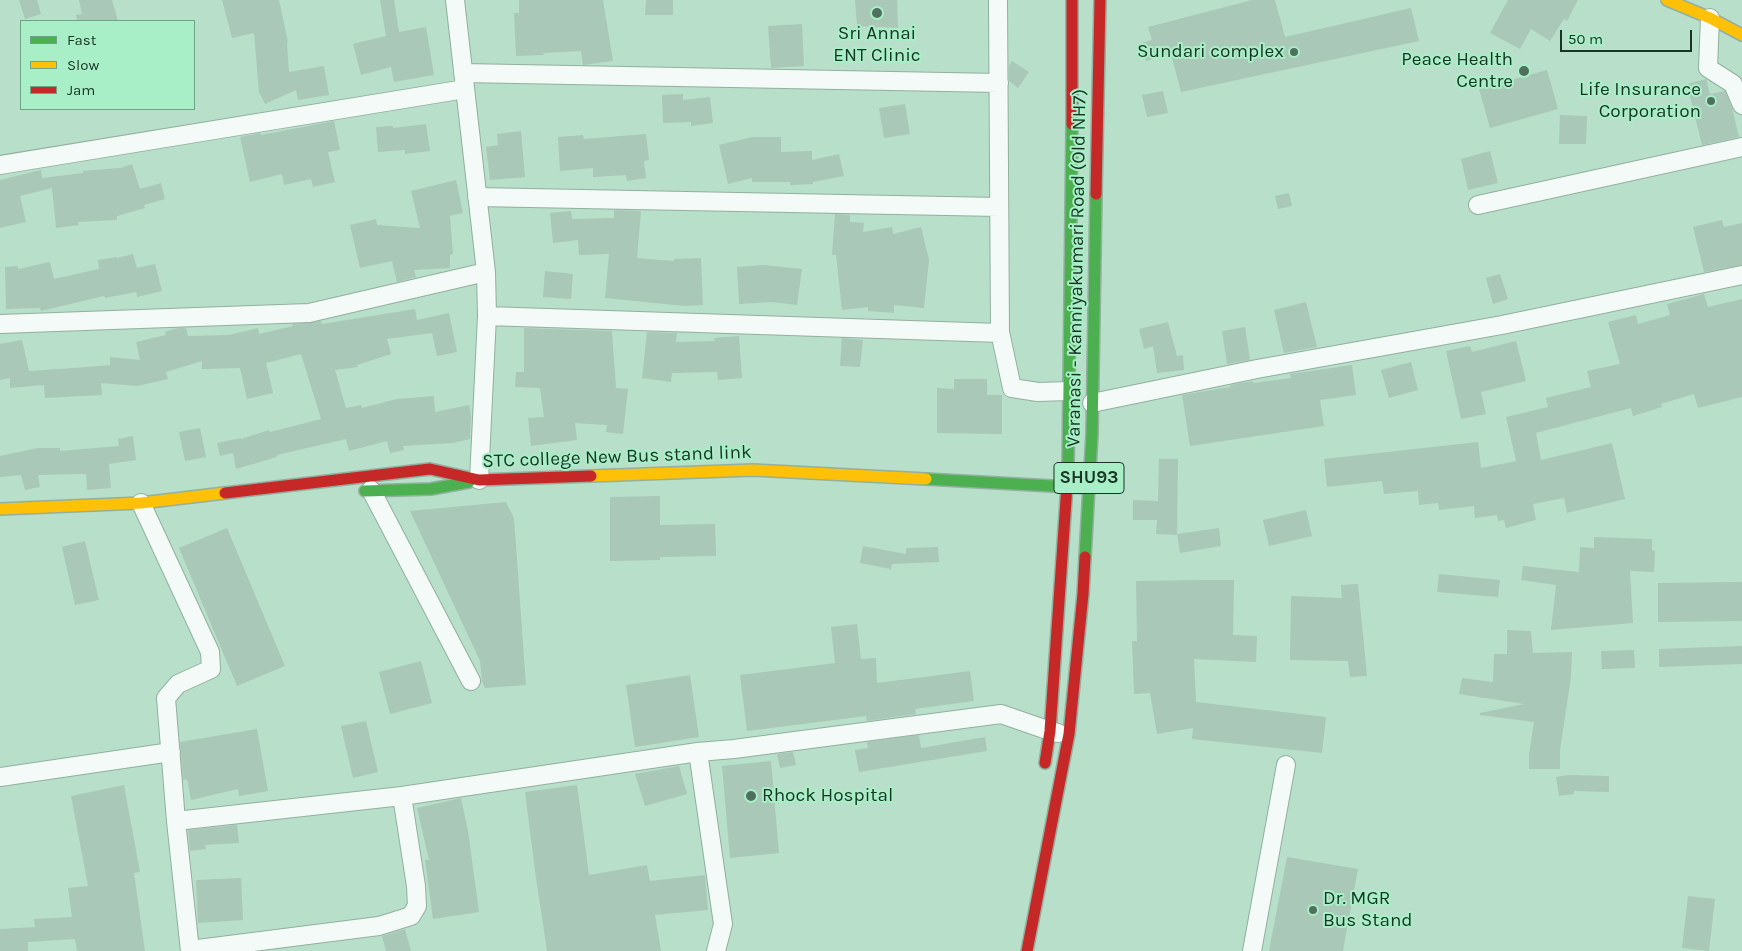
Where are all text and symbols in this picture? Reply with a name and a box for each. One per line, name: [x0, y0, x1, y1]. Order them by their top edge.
marker: Sri Annai ENT Clinic: [870, 6, 884, 20]
legend: [20, 20, 195, 110]
scale bar: [1562, 20, 1694, 52]
place label: Sri Annai ENT Clinic: [833, 23, 921, 67]
text: 50 m: [1568, 30, 1603, 48]
text: Fast: [67, 31, 96, 49]
place label: Sundari complex: [1137, 41, 1284, 63]
marker: Sundari complex: [1288, 46, 1300, 58]
place label: Peace Health Centre: [1401, 49, 1513, 93]
text: Slow: [67, 56, 99, 74]
marker: Peace Health Centre: [1517, 64, 1531, 78]
place label: Life Insurance Corporation: [1579, 79, 1701, 123]
text: Jam: [67, 81, 95, 99]
street label: Varanasi - Kanniyakumari Road (Old NH7): [1062, 89, 1092, 447]
marker: Life Insurance Corporation: [1705, 95, 1717, 107]
street label: STC college New Bus stand link: [482, 441, 752, 473]
road number: SHU93: [1054, 462, 1124, 493]
place label: Rhock Hospital: [762, 785, 893, 807]
marker: Rhock Hospital: [744, 789, 758, 803]
place label: Dr. MGR Bus Stand: [1323, 888, 1413, 932]
marker: Dr. MGR Bus Stand: [1307, 904, 1319, 916]

